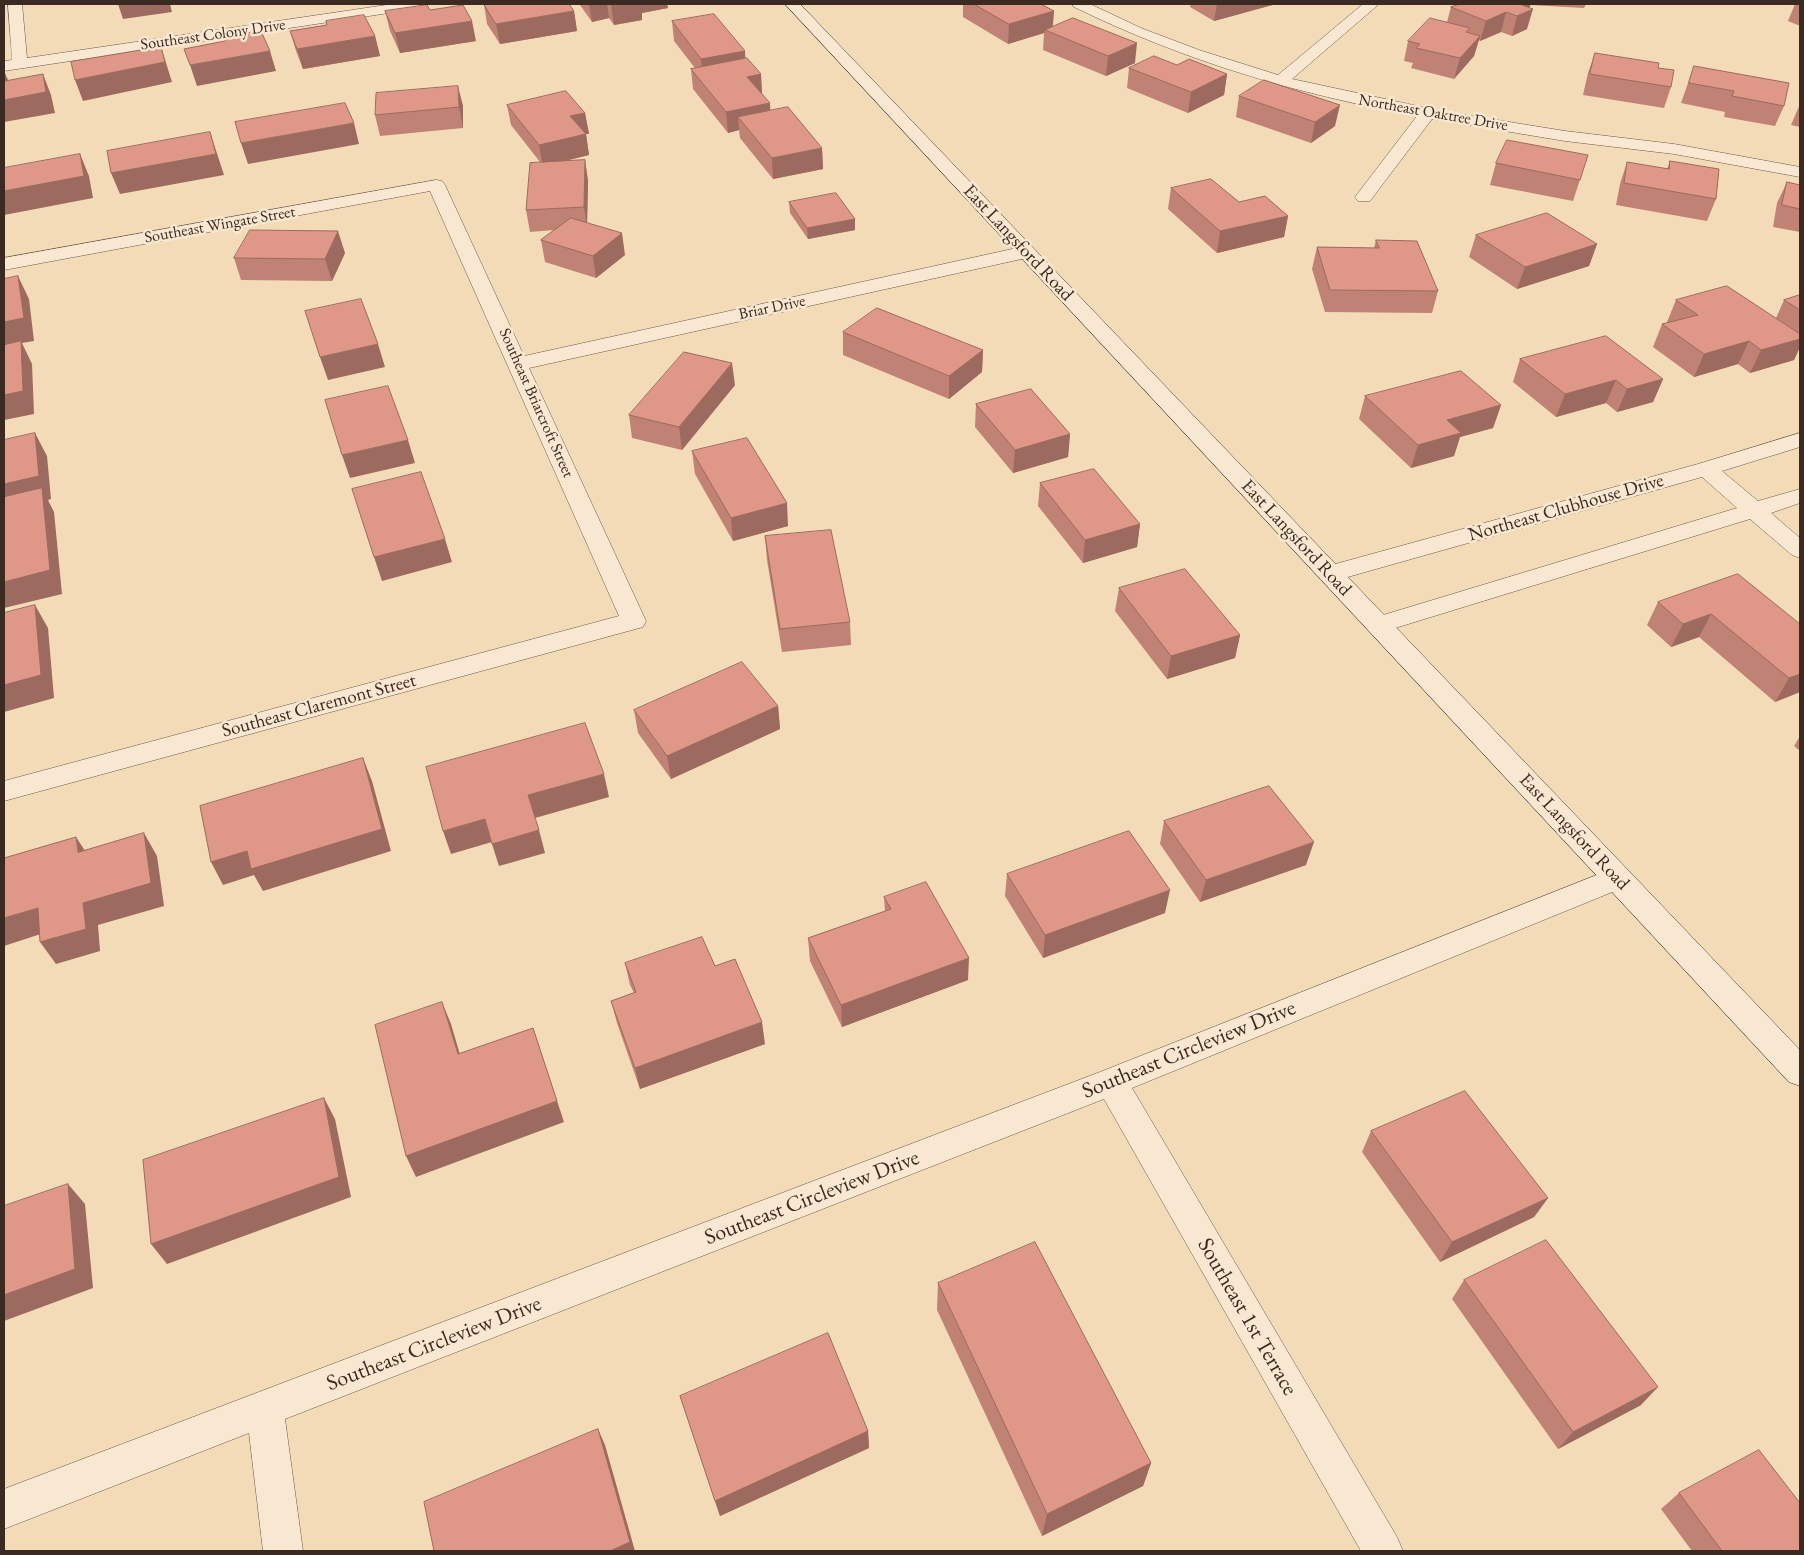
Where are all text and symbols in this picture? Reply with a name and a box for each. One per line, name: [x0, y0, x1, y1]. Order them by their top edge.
street label: Southeast Colony Drive: [139, 15, 287, 55]
street label: Northeast Oaktree Drive: [1357, 90, 1509, 136]
street label: East Langsford Road: [958, 180, 1078, 306]
street label: Southeast Wingate Street: [143, 202, 297, 248]
street label: Briar Drive: [737, 292, 807, 324]
street label: Southeast Briarcroft Street: [494, 325, 578, 481]
street label: Northeast Clubhouse Drive: [1466, 469, 1666, 547]
street label: East Langsford Road: [1236, 475, 1356, 601]
street label: Southeast Claremont Street: [219, 669, 419, 743]
street label: East Langsford Road: [1514, 769, 1634, 895]
street label: Southeast Circleview Drive: [1078, 995, 1300, 1105]
street label: Southeast Circleview Drive: [701, 1145, 923, 1251]
street label: Southeast 1st Terrace: [1191, 1234, 1303, 1400]
street label: Southeast Circleview Drive: [323, 1291, 545, 1397]

